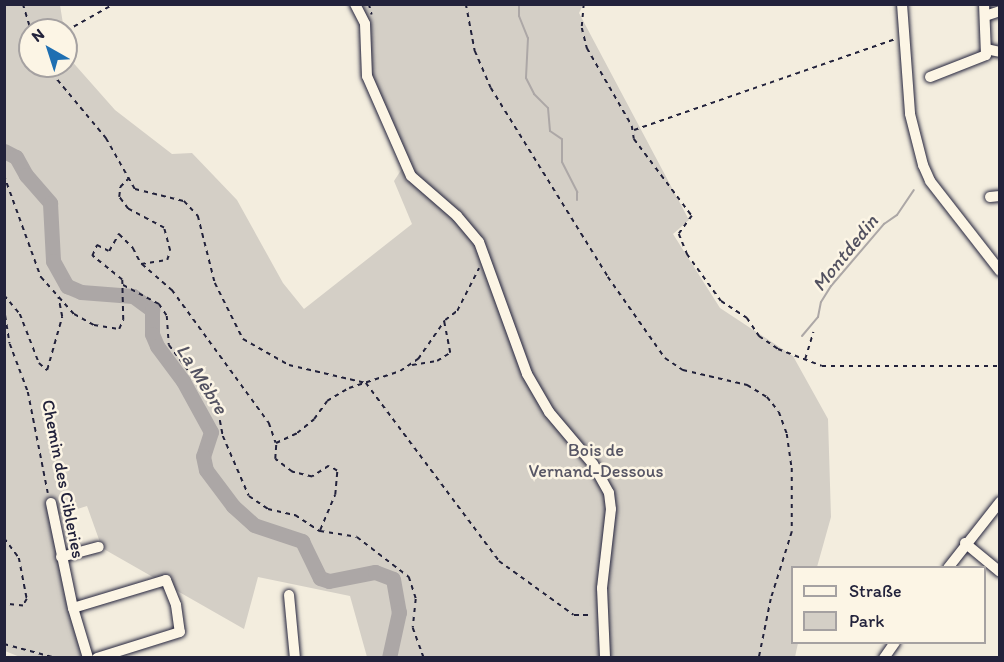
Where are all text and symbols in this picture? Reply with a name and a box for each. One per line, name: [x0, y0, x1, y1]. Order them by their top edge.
north arrow: [18, 18, 78, 78]
text: N: [27, 24, 48, 46]
water label: Montdedin: [807, 210, 883, 296]
water label: La Mèbre: [171, 340, 233, 418]
street label: Chemin des Cibleries: [37, 398, 89, 560]
park label: Bois de Vernand-Dessous: [528, 440, 664, 482]
legend: [791, 566, 986, 644]
text: Straße: [849, 580, 902, 602]
text: Park: [849, 610, 884, 632]

